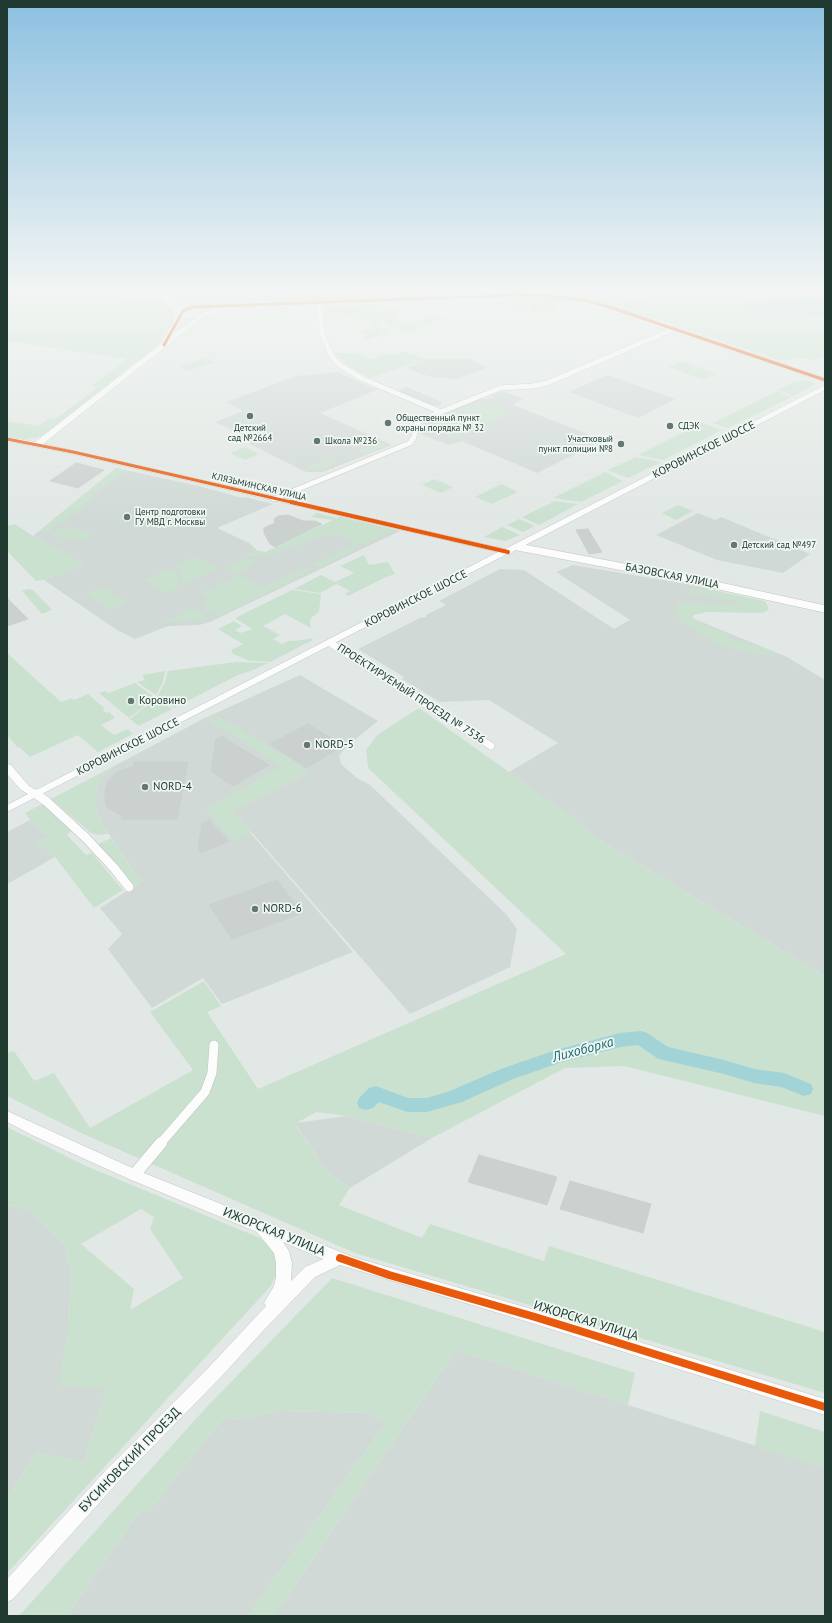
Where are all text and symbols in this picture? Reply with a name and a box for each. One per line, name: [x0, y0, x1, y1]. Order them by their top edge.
marker: Детский сад №2664: [245, 411, 255, 421]
place label: Общественный пункт охраны порядка № 32: [396, 413, 484, 434]
marker: Общественный пункт охраны порядка № 32: [383, 418, 393, 428]
street label: КОРОВИНСКОЕ ШОССЕ: [651, 418, 757, 482]
marker: СДЭК: [665, 421, 675, 431]
place label: СДЭК: [678, 421, 700, 431]
place label: Детский сад №2664: [228, 423, 272, 444]
place label: Участковый пункт полиции №8: [539, 434, 613, 455]
marker: Школа №236: [312, 436, 322, 446]
place label: Школа №236: [325, 436, 377, 446]
marker: Участковый пункт полиции №8: [616, 439, 626, 449]
street label: КЛЯЗЬМИНСКАЯ УЛИЦА: [211, 471, 307, 503]
place label: Центр подготовки ГУ МВД г. Москвы: [135, 507, 206, 528]
marker: Центр подготовки ГУ МВД г. Москвы: [122, 512, 132, 522]
marker: Детский сад №497: [729, 540, 739, 550]
place label: Детский сад №497: [742, 540, 816, 550]
street label: БАЗОВСКАЯ УЛИЦА: [624, 560, 720, 592]
street label: КОРОВИНСКОЕ ШОССЕ: [363, 567, 469, 631]
street label: ПРОЕКТИРУЕМЫЙ ПРОЕЗД № 7536: [335, 641, 487, 747]
place label: Коровино: [139, 694, 186, 708]
marker: Коровино: [126, 696, 136, 706]
street label: КОРОВИНСКОЕ ШОССЕ: [75, 715, 181, 779]
place label: NORD-5: [315, 738, 354, 752]
marker: NORD-5: [302, 740, 312, 750]
place label: NORD-4: [153, 780, 192, 794]
marker: NORD-4: [140, 782, 150, 792]
place label: NORD-6: [263, 902, 302, 916]
marker: NORD-6: [250, 904, 260, 914]
water label: Лихоборка: [550, 1034, 616, 1066]
street label: ИЖОРСКАЯ УЛИЦА: [220, 1204, 328, 1260]
street label: ИЖОРСКАЯ УЛИЦА: [532, 1298, 640, 1344]
street label: БУСИНОВСКИЙ ПРОЕЗД: [76, 1405, 184, 1515]

